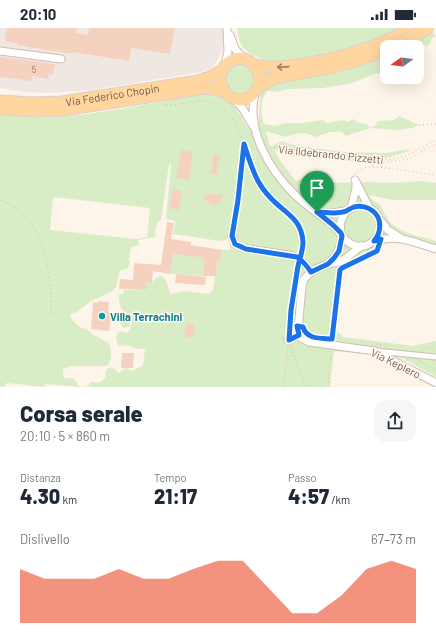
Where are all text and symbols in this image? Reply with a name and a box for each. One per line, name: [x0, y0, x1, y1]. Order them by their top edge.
text: 20:10: [20, 5, 56, 23]
north arrow: [380, 40, 424, 84]
map controls: [380, 40, 424, 84]
one-way arrow: [277, 63, 290, 70]
house number: 5: [32, 64, 37, 75]
street label: Via Federico Chopin: [64, 81, 160, 108]
street label: Via Ildebrando Pizzetti: [278, 142, 384, 166]
pin: [300, 171, 334, 212]
icon: arrive: [306, 177, 328, 199]
place label: Villa Terrachini: [110, 310, 182, 323]
marker: Villa Terrachini: [97, 311, 107, 321]
street label: Via Keplero: [369, 345, 423, 381]
text: Corsa serale: [20, 400, 143, 426]
button: share: [374, 400, 416, 442]
text: 20:10 · 5 × 860 m: [20, 428, 110, 444]
text: Distanza: [20, 471, 61, 484]
text: Tempo: [154, 471, 186, 484]
text: Passo: [288, 471, 317, 484]
text: 4.30: [20, 484, 60, 508]
text: 21:17: [154, 484, 197, 508]
text: 4:57: [288, 484, 329, 508]
text: km: [60, 493, 77, 506]
text: /km: [329, 493, 350, 506]
text: Dislivello: [20, 531, 70, 547]
text: 67–73 m: [371, 531, 416, 547]

